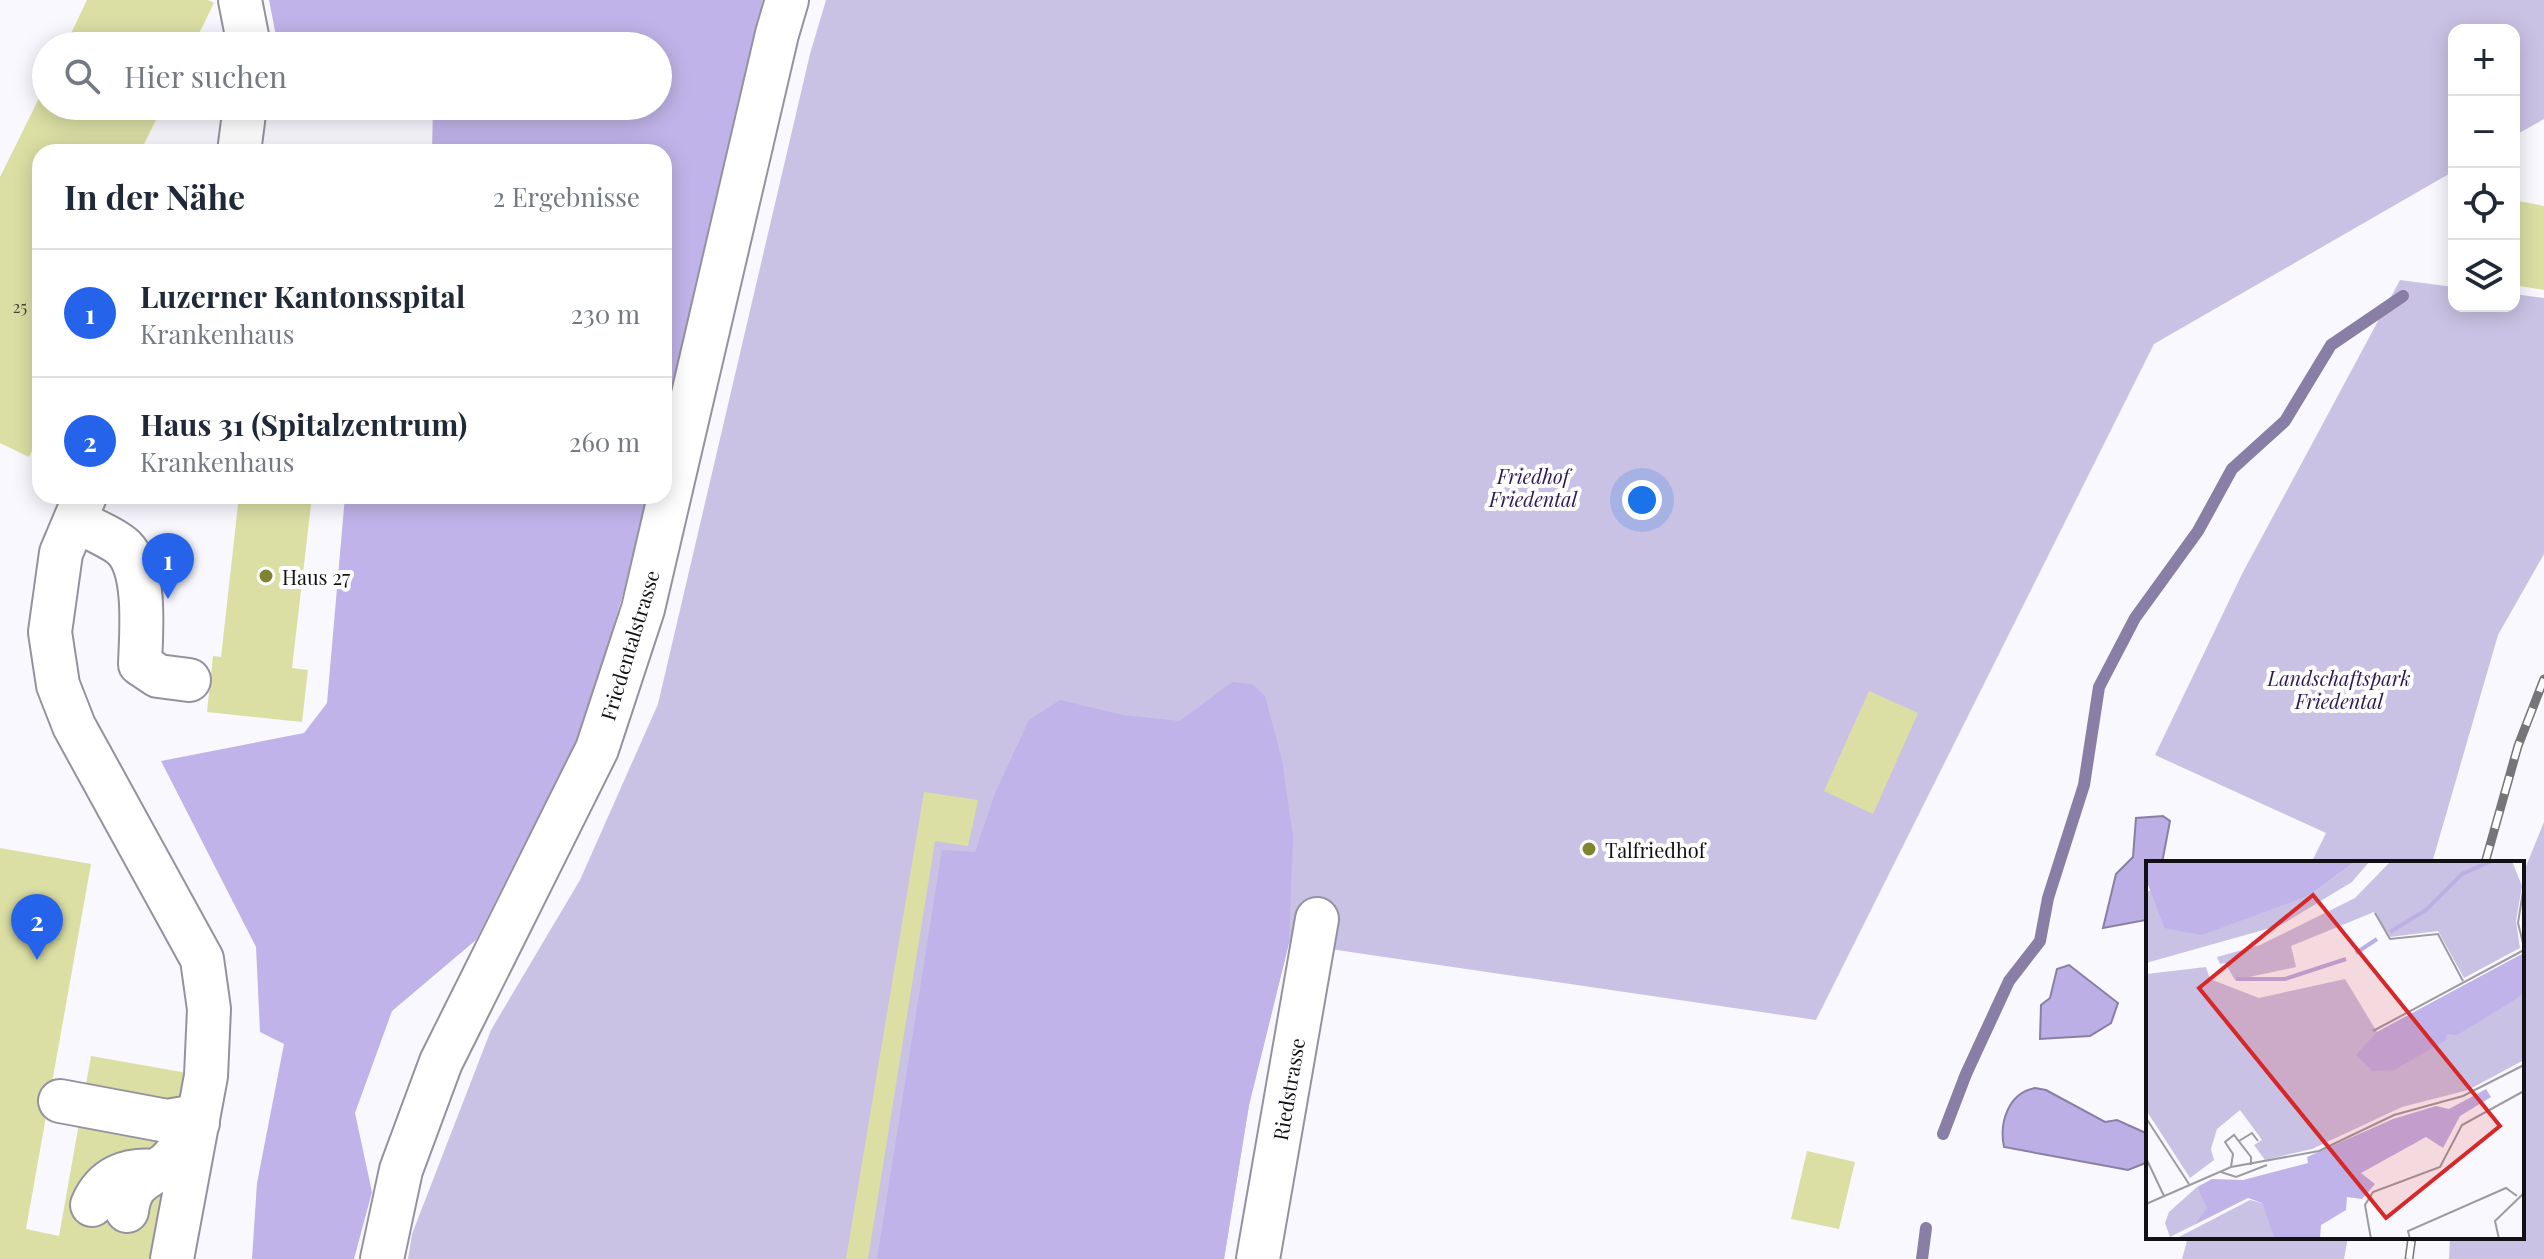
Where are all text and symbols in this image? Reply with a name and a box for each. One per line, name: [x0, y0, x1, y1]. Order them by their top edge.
map controls: [2448, 24, 2520, 312]
button: +: [2448, 24, 2520, 96]
search box: [32, 32, 672, 120]
icon: search: [60, 54, 104, 98]
text: Hier suchen: [124, 56, 287, 96]
button: −: [2448, 96, 2520, 168]
button: locate: [2448, 168, 2520, 240]
text: In der Nähe: [64, 173, 245, 219]
text: 2 Ergebnisse: [493, 179, 640, 214]
button: layers: [2448, 240, 2520, 312]
text: Luzerner Kantonsspital: [140, 276, 465, 316]
house number: 25: [13, 296, 27, 317]
text: 1: [85, 296, 95, 331]
text: 230 m: [571, 296, 640, 331]
text: Krankenhaus: [140, 316, 294, 351]
text: Haus 31 (Spitalzentrum): [140, 404, 467, 444]
text: 2: [83, 424, 97, 459]
text: 260 m: [569, 424, 640, 459]
text: Krankenhaus: [140, 444, 294, 479]
park label: Friedhof Friedental: [1488, 462, 1579, 512]
your location: [1622, 480, 1662, 520]
pin: 1: [142, 533, 194, 599]
place label: Haus 27: [282, 563, 350, 590]
marker: Haus 27: [257, 567, 275, 585]
street label: Friedentalstrasse: [593, 567, 665, 723]
park label: Landschaftspark Friedental: [2266, 664, 2411, 714]
place label: Talfriedhof: [1605, 836, 1707, 863]
marker: Talfriedhof: [1580, 840, 1598, 858]
inset map: [2146, 861, 2524, 1239]
pin: 2: [11, 894, 63, 960]
street label: Riedstrasse: [1266, 1036, 1310, 1142]

